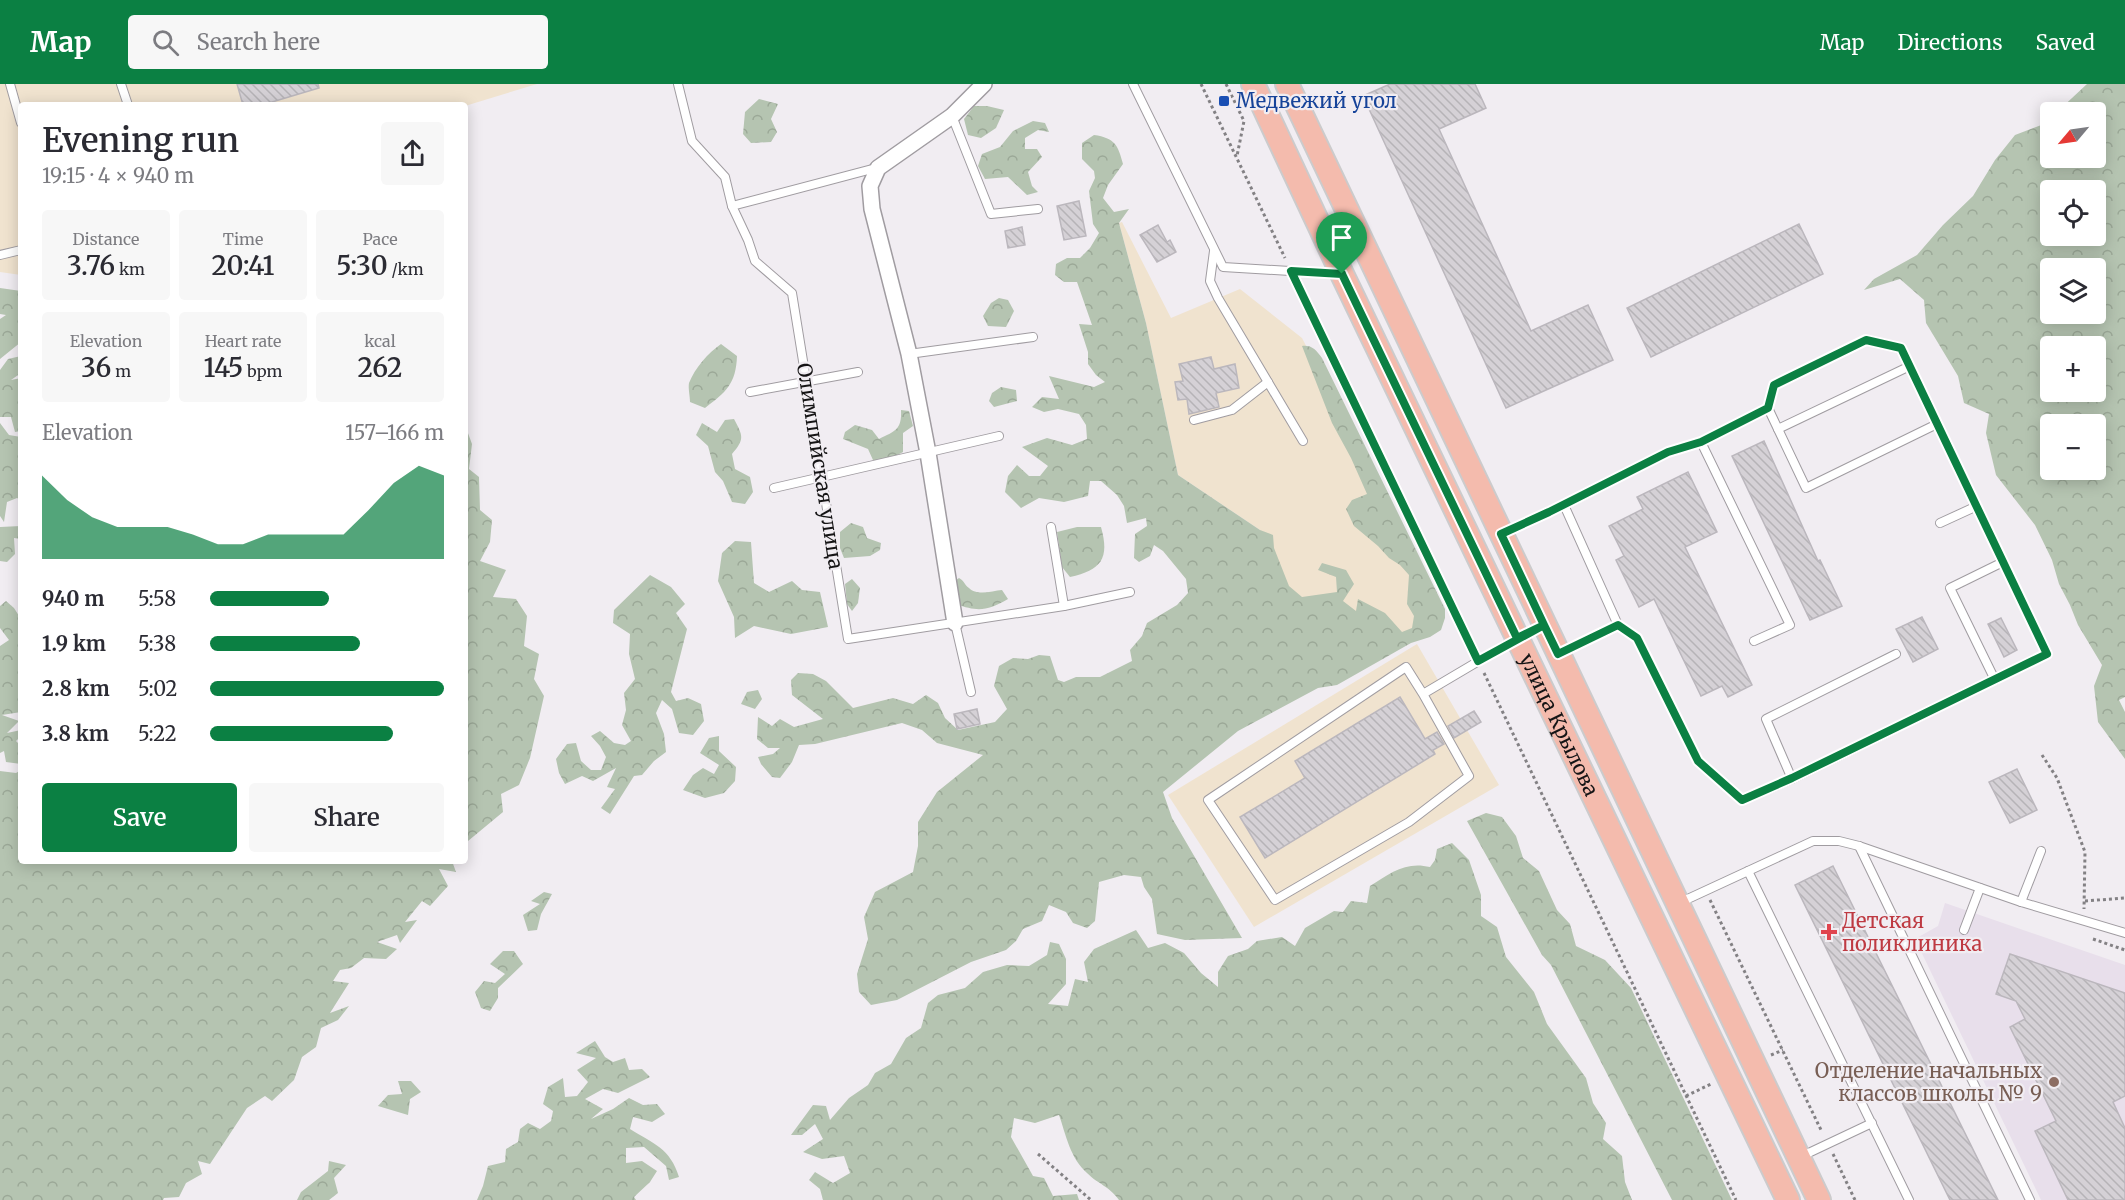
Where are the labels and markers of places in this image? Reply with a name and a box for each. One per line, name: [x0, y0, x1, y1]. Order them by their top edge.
place label: Медвежий угол: [1236, 88, 1397, 113]
marker: Медвежий угол: [1217, 94, 1231, 108]
pin: [1316, 212, 1367, 274]
place label: Детская поликлиника: [1842, 908, 1982, 956]
marker: Детская поликлиника: [1820, 923, 1838, 941]
place label: Отделение начальных классов школы № 9: [1815, 1058, 2042, 1106]
marker: Отделение начальных классов школы № 9: [2047, 1075, 2061, 1089]

